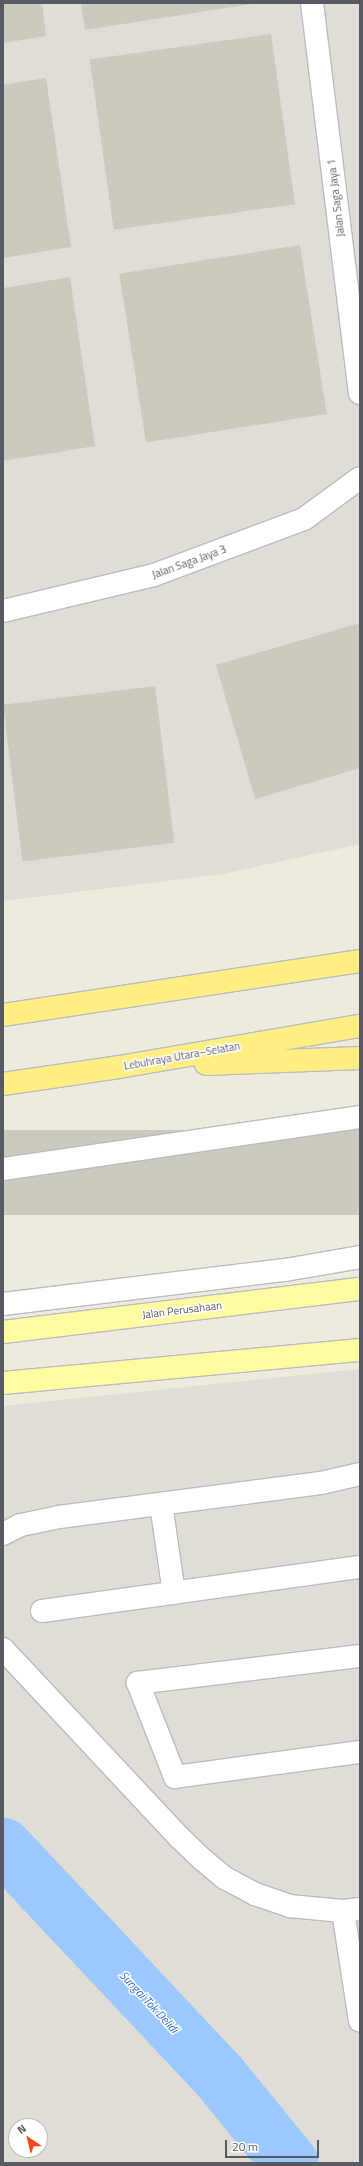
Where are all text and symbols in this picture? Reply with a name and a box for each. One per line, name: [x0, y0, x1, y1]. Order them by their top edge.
street label: Jalan Saga Jaya 1: [325, 158, 347, 238]
street label: Jalan Saga Jaya 3: [150, 542, 228, 582]
street label: Lebuhraya Utara–Selatan: [123, 1039, 241, 1073]
street label: Jalan Perusahaan: [141, 1299, 223, 1321]
water label: Sungai Tok Delidi: [117, 1968, 181, 2036]
north arrow: [8, 2118, 48, 2158]
text: N: [14, 2120, 29, 2138]
scale bar: [227, 2132, 321, 2158]
text: 20 m: [232, 2137, 258, 2156]

